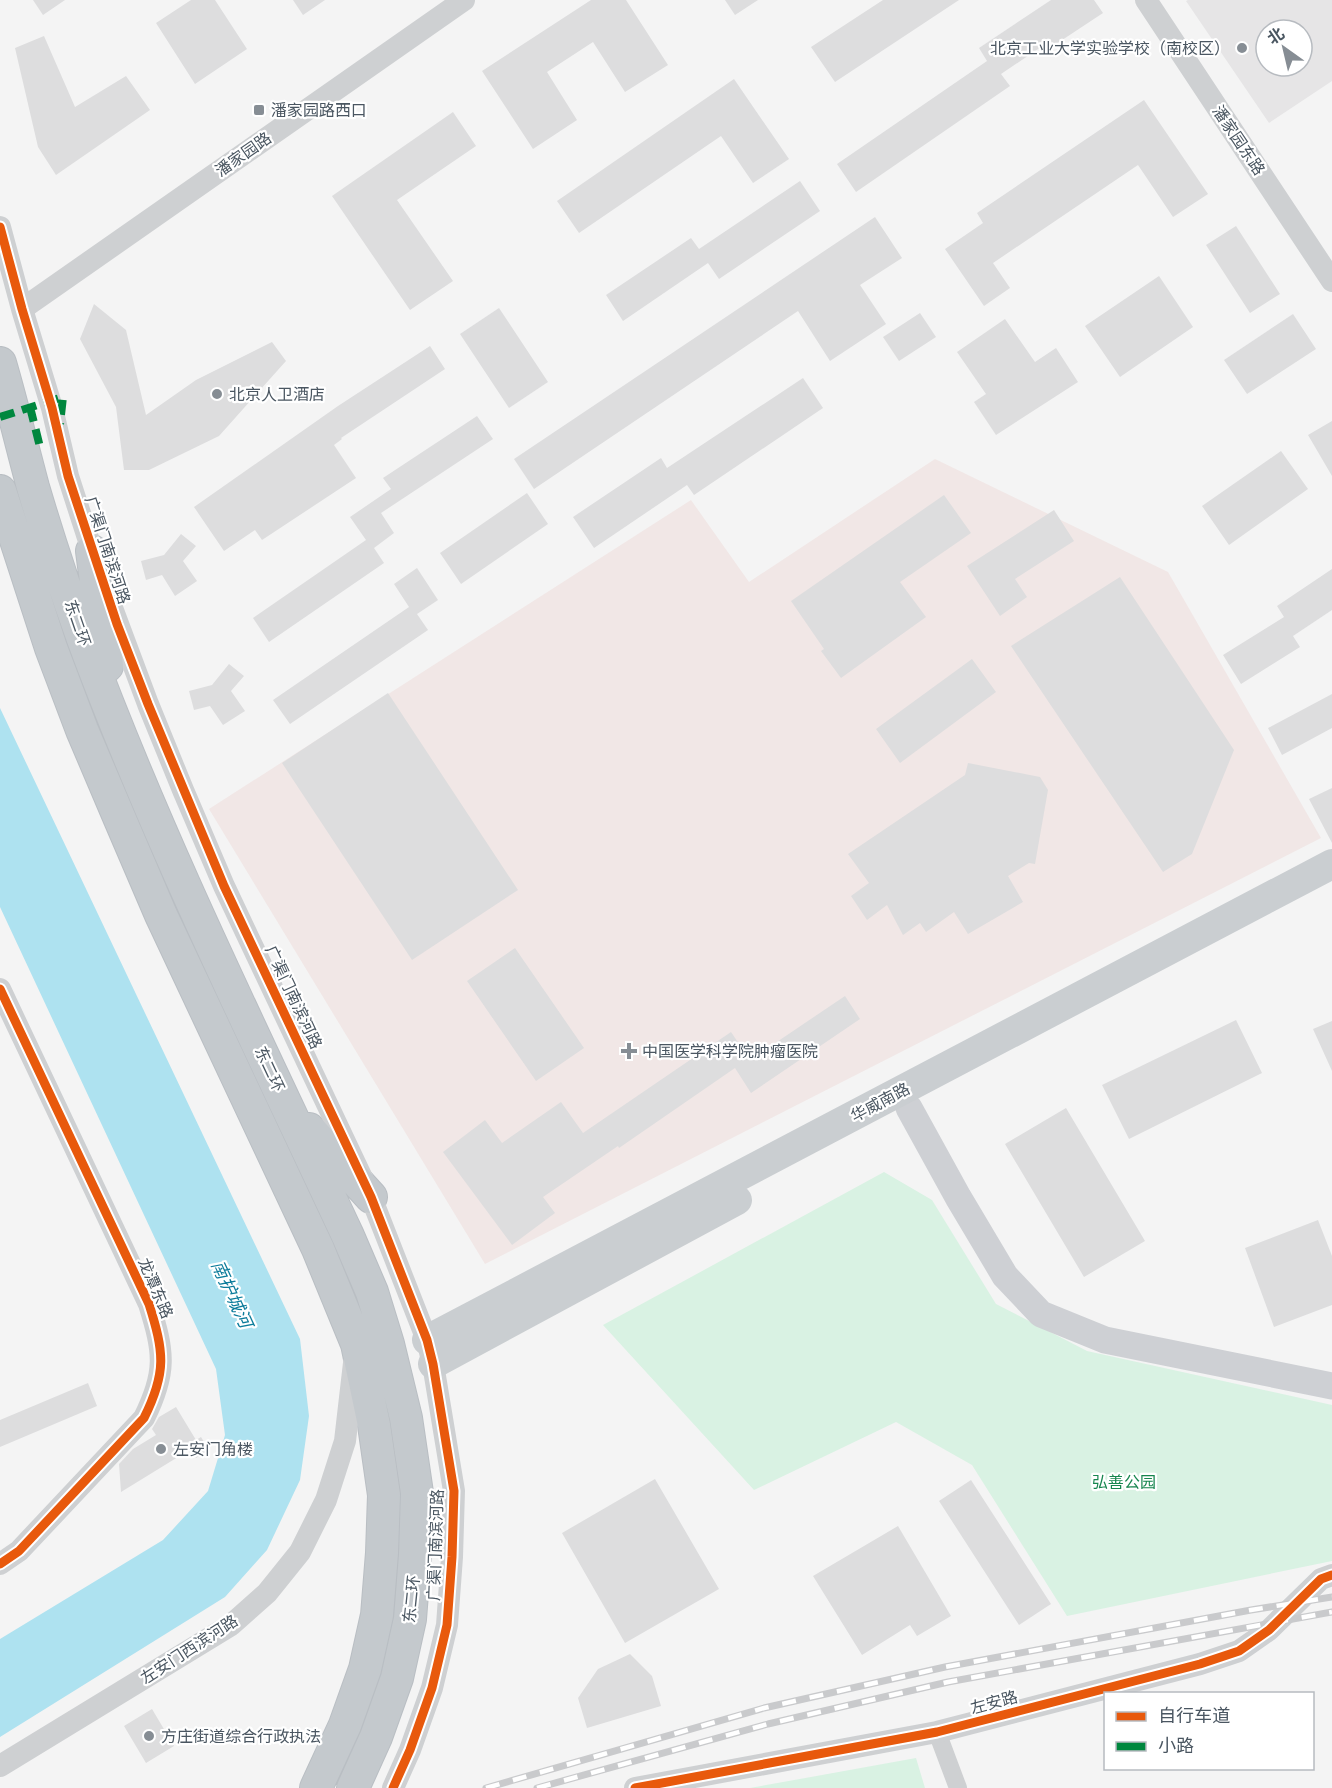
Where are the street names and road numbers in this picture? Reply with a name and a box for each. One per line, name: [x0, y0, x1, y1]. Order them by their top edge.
street label: 潘家园东路: [1208, 101, 1270, 179]
street label: 潘家园路: [211, 127, 275, 181]
street label: 广渠门南滨河路: [81, 494, 135, 606]
street label: 东二环: [61, 597, 95, 649]
street label: 广渠门南滨河路: [261, 942, 327, 1052]
street label: 东二环: [251, 1043, 289, 1095]
street label: 华威南路: [847, 1078, 913, 1126]
street label: 龙潭东路: [134, 1255, 178, 1321]
street label: 广渠门南滨河路: [423, 1489, 447, 1601]
street label: 东二环: [399, 1574, 423, 1624]
street label: 左安门西滨河路: [137, 1610, 241, 1688]
street label: 左安路: [968, 1686, 1020, 1718]

